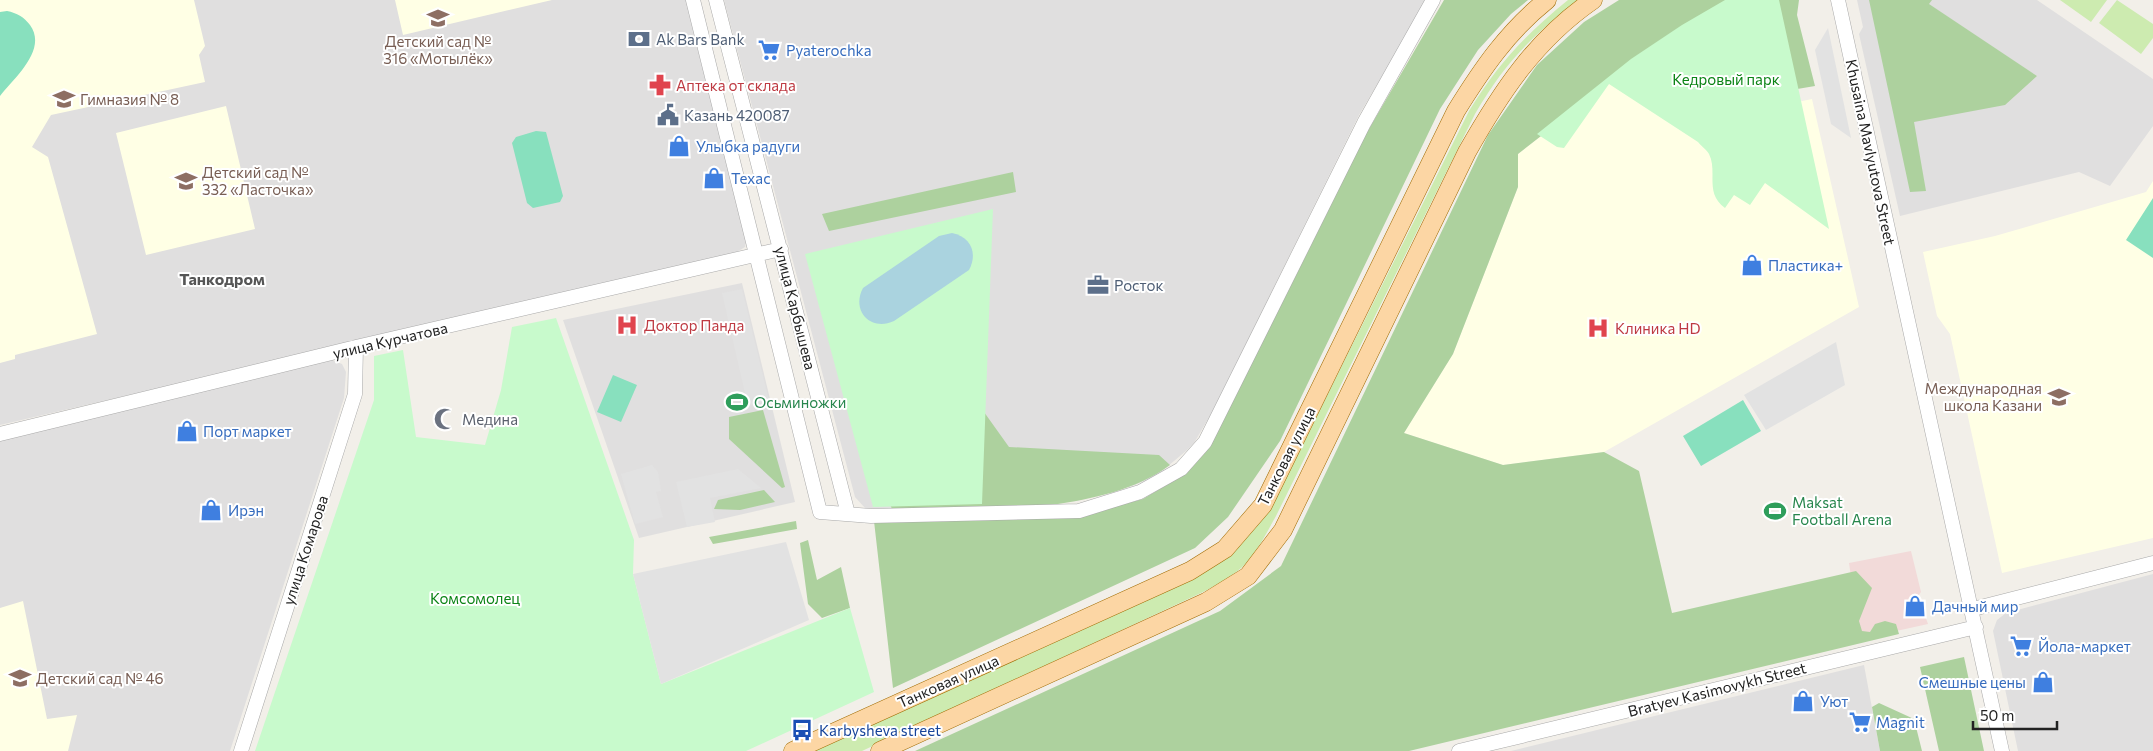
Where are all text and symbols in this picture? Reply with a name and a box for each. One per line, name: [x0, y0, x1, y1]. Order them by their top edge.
school or university icon: Детский сад № 316 «Мотылёк»: [425, 5, 451, 31]
bank icon: Ak Bars Bank: [626, 26, 652, 52]
place label: Ak Bars Bank: [656, 30, 745, 48]
place label: Детский сад № 316 «Мотылёк»: [383, 32, 493, 67]
supermarket icon: Pyaterochka: [756, 37, 782, 63]
place label: Pyaterochka: [786, 41, 872, 59]
street label: Khusaina Mavlyutova Street: [1842, 57, 1900, 247]
park label: Кедровый парк: [1672, 70, 1780, 88]
pharmacy icon: Аптека от склада: [647, 72, 673, 98]
place label: Аптека от склада: [676, 76, 796, 94]
school or university icon: Гимназия № 8: [51, 86, 77, 112]
place label: Гимназия № 8: [80, 90, 179, 108]
public building icon: Казань 420087: [655, 102, 681, 128]
place label: Казань 420087: [684, 106, 790, 124]
shop icon: Улыбка радуги: [666, 133, 692, 159]
place label: Улыбка радуги: [696, 137, 800, 155]
place label: Детский сад № 332 «Ласточка»: [202, 163, 314, 198]
shop icon: Техас: [701, 165, 727, 191]
school or university icon: Детский сад № 332 «Ласточка»: [173, 168, 199, 194]
place label: Техас: [731, 169, 771, 187]
street label: улица Карбышева: [772, 244, 820, 372]
shop icon: Пластика+: [1739, 252, 1765, 278]
place label: Пластика+: [1768, 256, 1843, 274]
district label: Танкодром: [179, 269, 265, 288]
office icon: Росток: [1085, 272, 1111, 298]
place label: Росток: [1114, 276, 1163, 294]
hospital icon: Доктор Панда: [614, 312, 640, 338]
hospital icon: Клиника HD: [1585, 315, 1611, 341]
place label: Доктор Панда: [644, 316, 744, 334]
street label: улица Курчатова: [331, 318, 449, 362]
place label: Клиника HD: [1615, 319, 1700, 337]
place label: Международная школа Казани: [1925, 379, 2042, 414]
school or university icon: Международная школа Казани: [2046, 384, 2072, 410]
sports icon: Осьминожки: [724, 389, 750, 415]
place label: Осьминожки: [754, 393, 846, 411]
street label: Танковая улица: [1253, 403, 1319, 509]
mosque icon: Медина: [432, 406, 458, 432]
place label: Медина: [462, 410, 518, 428]
shop icon: Порт маркет: [174, 418, 200, 444]
place label: Порт маркет: [203, 422, 292, 440]
street label: улица Комарова: [279, 493, 331, 607]
place label: Maksat Football Arena: [1792, 493, 1892, 528]
shop icon: Ирэн: [198, 497, 224, 523]
sports icon: Maksat Football Arena: [1762, 498, 1788, 524]
place label: Ирэн: [228, 501, 264, 519]
park label: Комсомолец: [430, 589, 520, 607]
shop icon: Дачный мир: [1902, 593, 1928, 619]
place label: Дачный мир: [1932, 597, 2018, 615]
supermarket icon: Йола-маркет: [2008, 633, 2034, 659]
place label: Йола-маркет: [2038, 637, 2131, 655]
street label: Танковая улица: [895, 651, 1001, 711]
street label: Bratyev Kasimovykh Street: [1626, 658, 1808, 720]
school or university icon: Детский сад № 46: [7, 665, 33, 691]
place label: Детский сад № 46: [36, 669, 164, 687]
shop icon: Смешные цены: [2030, 669, 2056, 695]
place label: Смешные цены: [1918, 673, 2026, 691]
shop icon: Уют: [1790, 688, 1816, 714]
place label: Уют: [1820, 692, 1848, 710]
scale bar: [1973, 698, 2057, 730]
text: 50 m: [1980, 706, 2014, 724]
supermarket icon: Magnit: [1847, 709, 1873, 735]
place label: Magnit: [1876, 713, 1925, 731]
bus stop icon: Karbysheva street: [789, 717, 815, 743]
place label: Karbysheva street: [819, 721, 941, 739]

